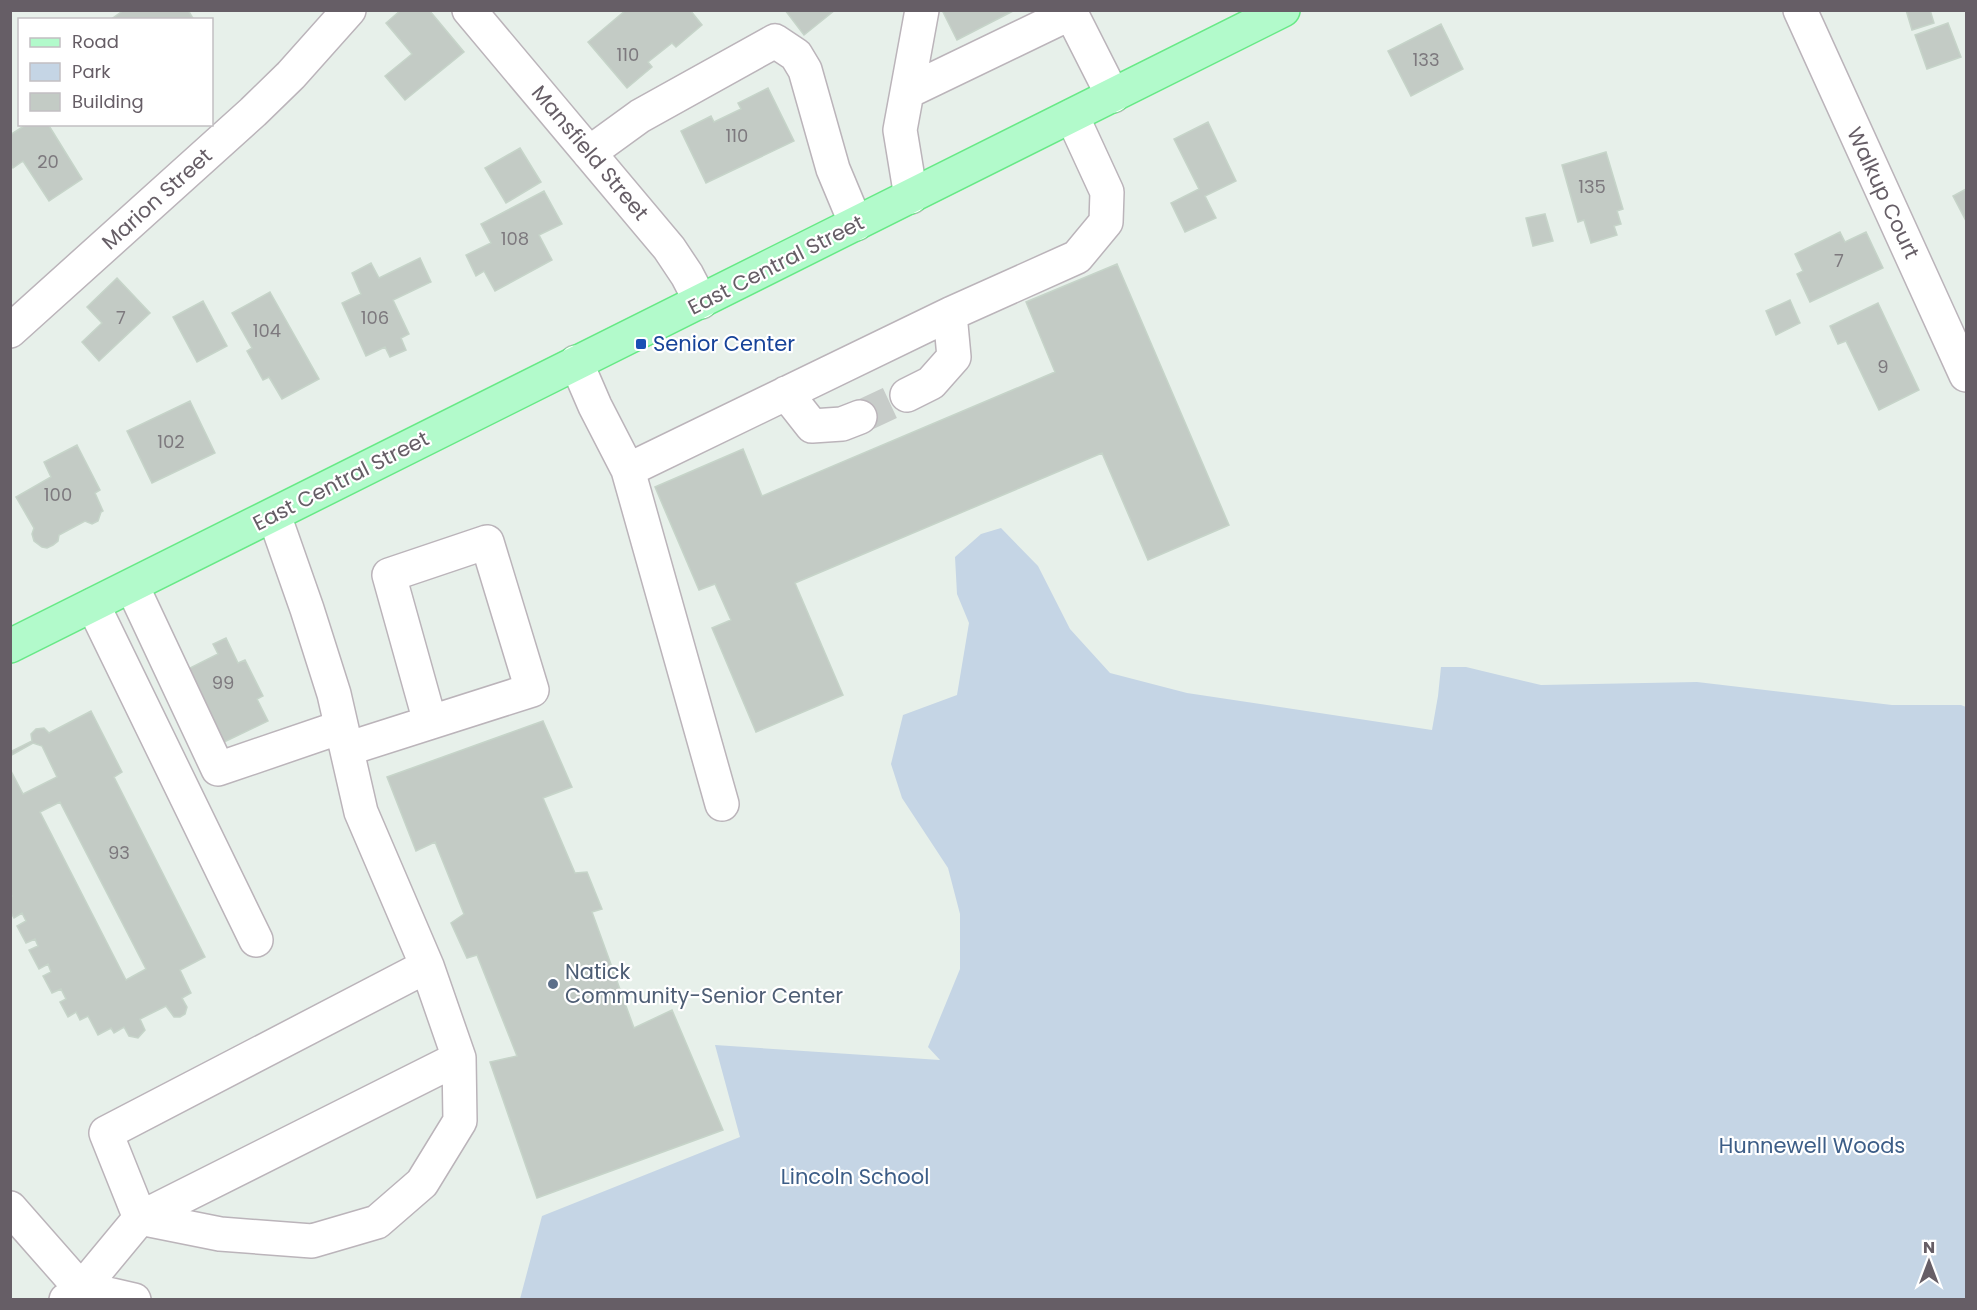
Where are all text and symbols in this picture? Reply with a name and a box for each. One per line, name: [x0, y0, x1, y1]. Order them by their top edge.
legend: [18, 18, 213, 126]
text: Road: [72, 29, 119, 54]
house number: 110: [617, 42, 639, 67]
house number: 133: [1413, 47, 1439, 72]
text: Park: [72, 59, 111, 84]
street label: Mansfield Street: [525, 79, 656, 226]
text: Building: [72, 89, 144, 114]
street label: Walkup Court: [1840, 122, 1927, 263]
house number: 110: [726, 123, 748, 148]
street label: Marion Street: [95, 141, 218, 256]
house number: 20: [37, 149, 59, 174]
house number: 135: [1578, 174, 1606, 199]
street label: East Central Street: [683, 208, 869, 321]
house number: 108: [501, 226, 529, 251]
house number: 7: [1834, 248, 1844, 273]
house number: 7: [116, 305, 126, 330]
house number: 106: [361, 305, 389, 330]
house number: 104: [253, 318, 281, 343]
place label: Senior Center: [653, 329, 795, 358]
marker: Senior Center: [634, 337, 648, 351]
house number: 9: [1877, 354, 1889, 379]
street label: East Central Street: [248, 424, 434, 537]
house number: 102: [157, 429, 185, 454]
house number: 100: [44, 482, 72, 507]
house number: 99: [212, 670, 234, 695]
house number: 93: [108, 840, 130, 865]
place label: Natick Community-Senior Center: [565, 957, 843, 1010]
marker: Natick Community-Senior Center: [546, 977, 560, 991]
park label: Hunnewell Woods: [1719, 1131, 1905, 1160]
park label: Lincoln School: [781, 1162, 929, 1191]
north arrow: [1899, 1232, 1959, 1292]
text: N: [1923, 1236, 1935, 1259]

